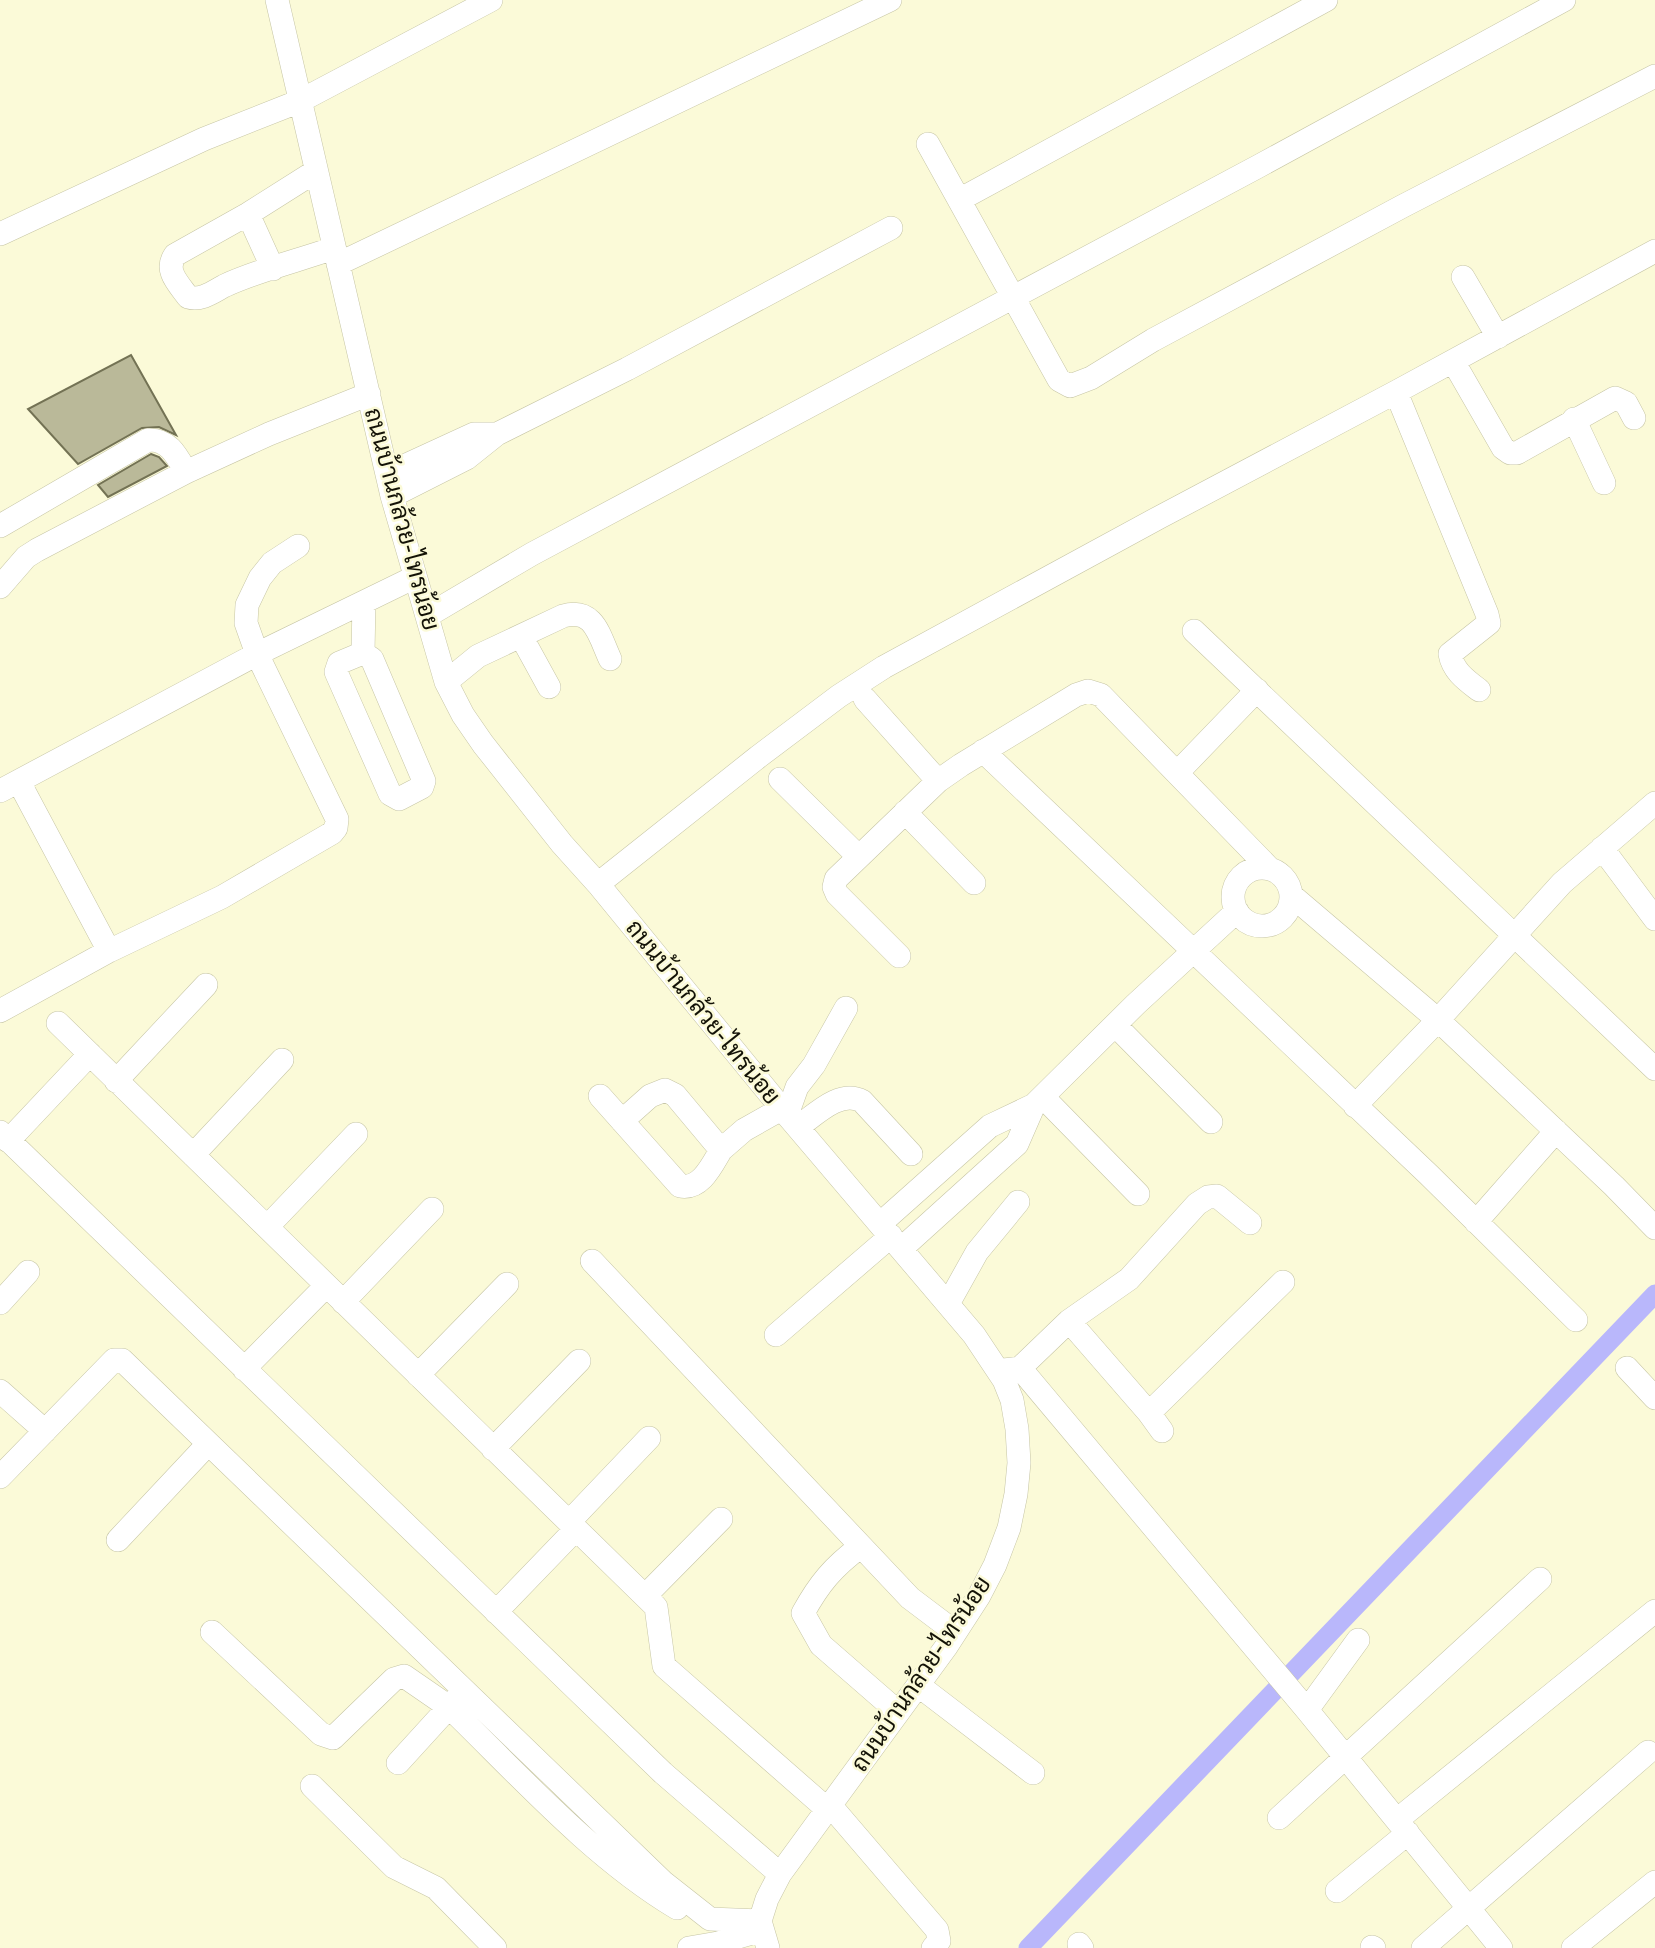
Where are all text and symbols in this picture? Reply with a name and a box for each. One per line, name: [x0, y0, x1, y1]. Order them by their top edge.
street label: ถนนบ้านกล้วย-ไทรน้อย: [359, 404, 447, 633]
street label: ถนนบ้านกล้วย-ไทรน้อย: [620, 913, 788, 1110]
street label: ถนนบ้านกล้วย-ไทรน้อย: [844, 1570, 997, 1777]

